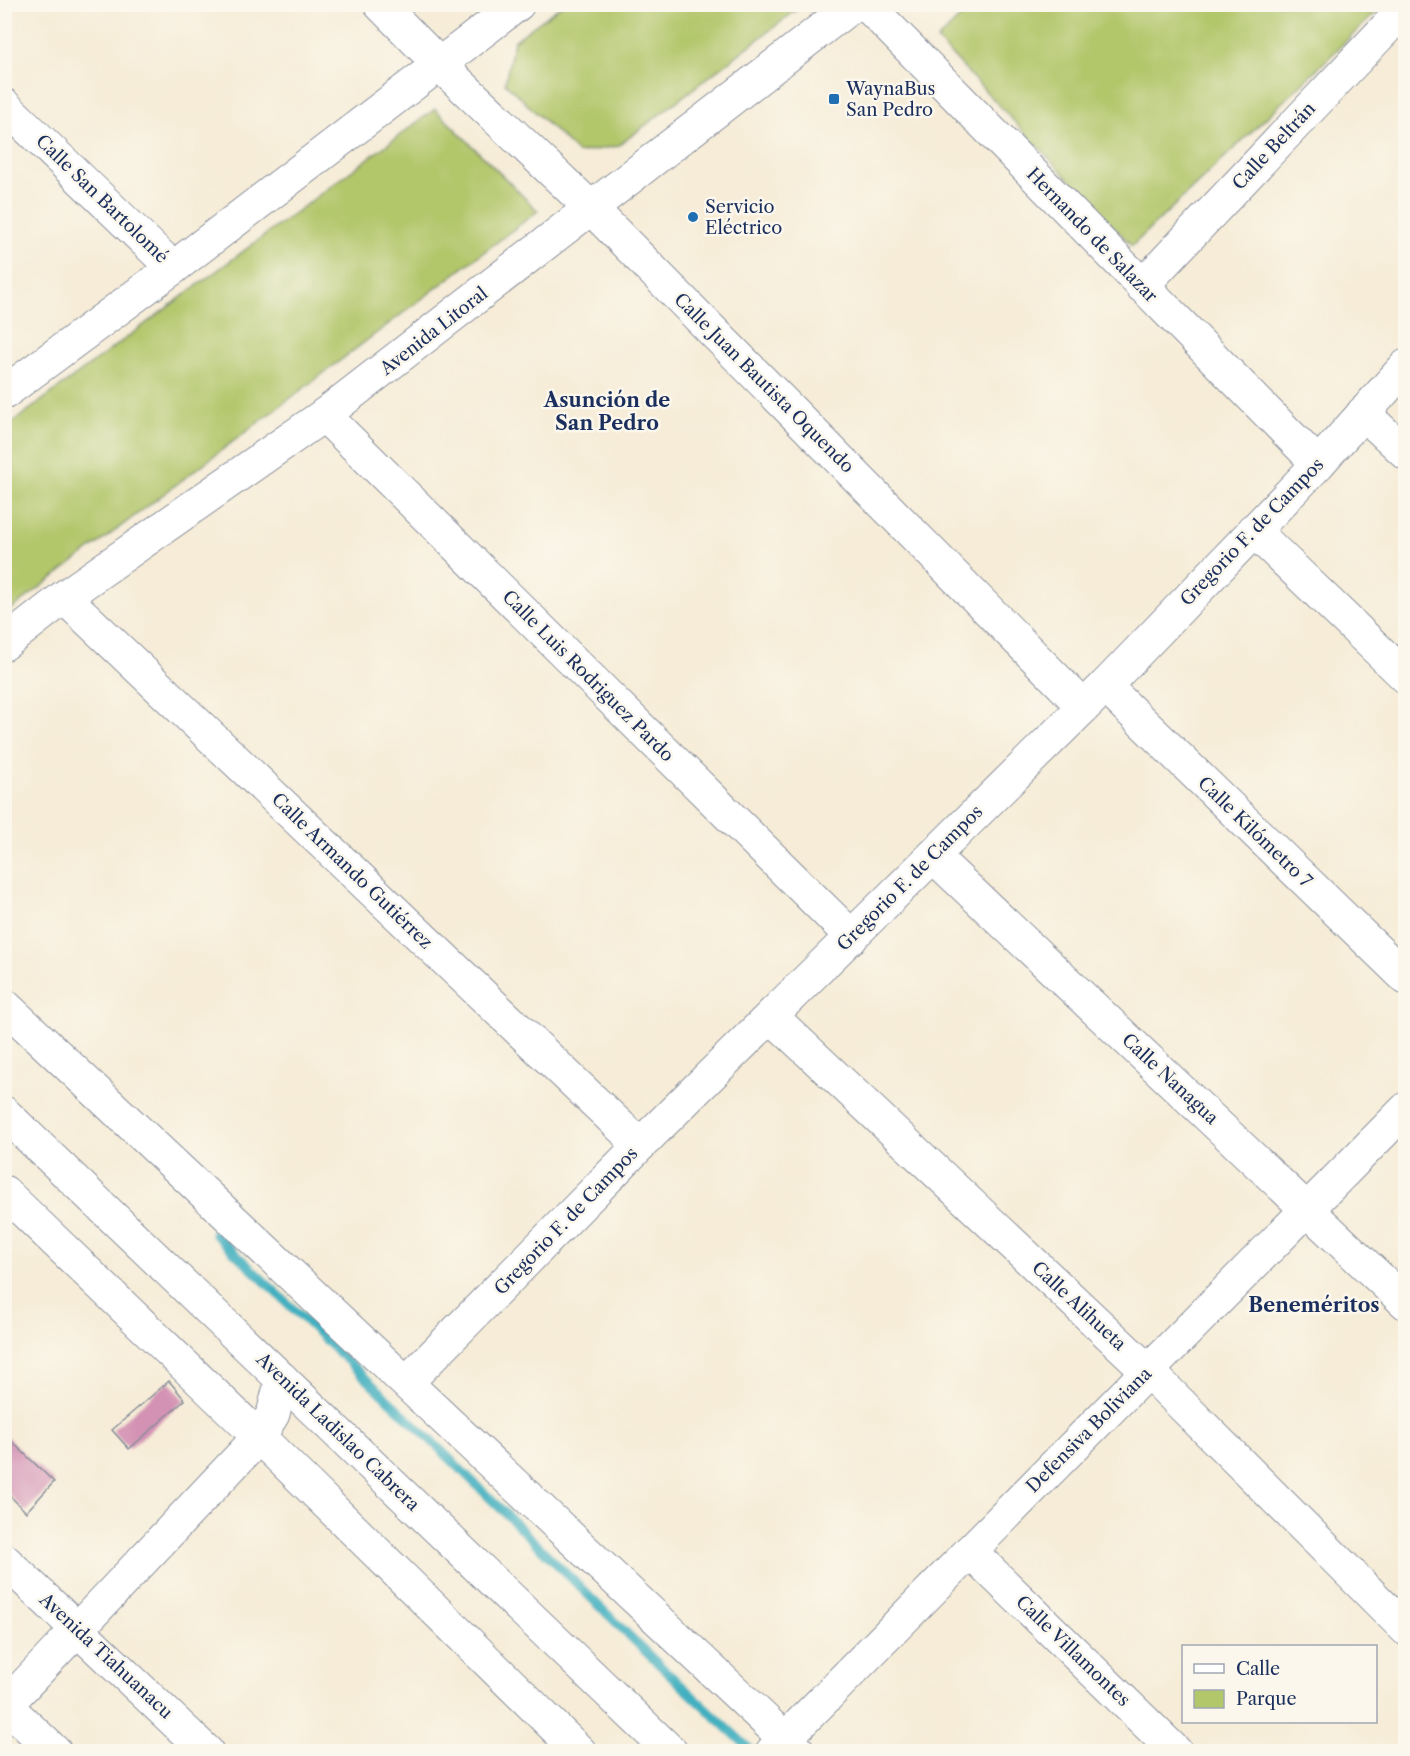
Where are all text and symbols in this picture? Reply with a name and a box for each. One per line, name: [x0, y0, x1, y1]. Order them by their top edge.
place label: WaynaBus San Pedro: [845, 78, 935, 121]
marker: WaynaBus San Pedro: [827, 92, 841, 106]
street label: Calle Beltrán: [1228, 98, 1320, 194]
street label: Calle San Bartolomé: [31, 130, 173, 268]
street label: Hernando de Salazar: [1022, 163, 1162, 307]
place label: Servicio Eléctrico: [705, 196, 782, 239]
marker: Servicio Eléctrico: [686, 210, 700, 224]
street label: Avenida Litoral: [375, 282, 492, 380]
street label: Calle Juan Bautista Oquendo: [670, 289, 858, 477]
district label: Asunción de San Pedro: [543, 388, 670, 435]
street label: Gregorio F. de Campos: [1176, 453, 1328, 611]
street label: Calle Luis Rodriguez Pardo: [498, 586, 678, 766]
street label: Calle Kilómetro 7: [1193, 772, 1317, 892]
street label: Calle Armando Gutiérrez: [267, 788, 437, 954]
street label: Gregorio F. de Campos: [833, 801, 987, 955]
street label: Calle Nanagua: [1117, 1029, 1223, 1130]
street label: Gregorio F. de Campos: [490, 1142, 642, 1300]
street label: Calle Alihueta: [1027, 1257, 1131, 1356]
district label: Beneméritos: [1248, 1293, 1380, 1317]
street label: Avenida Ladislao Cabrera: [251, 1348, 424, 1516]
street label: Defensiva Boliviana: [1022, 1362, 1157, 1497]
street label: Avenida Tiahuanacu: [34, 1588, 177, 1723]
street label: Calle Villamontes: [1011, 1591, 1135, 1711]
legend: [1182, 1645, 1377, 1723]
text: Calle: [1236, 1658, 1280, 1680]
text: Parque: [1236, 1688, 1297, 1710]

